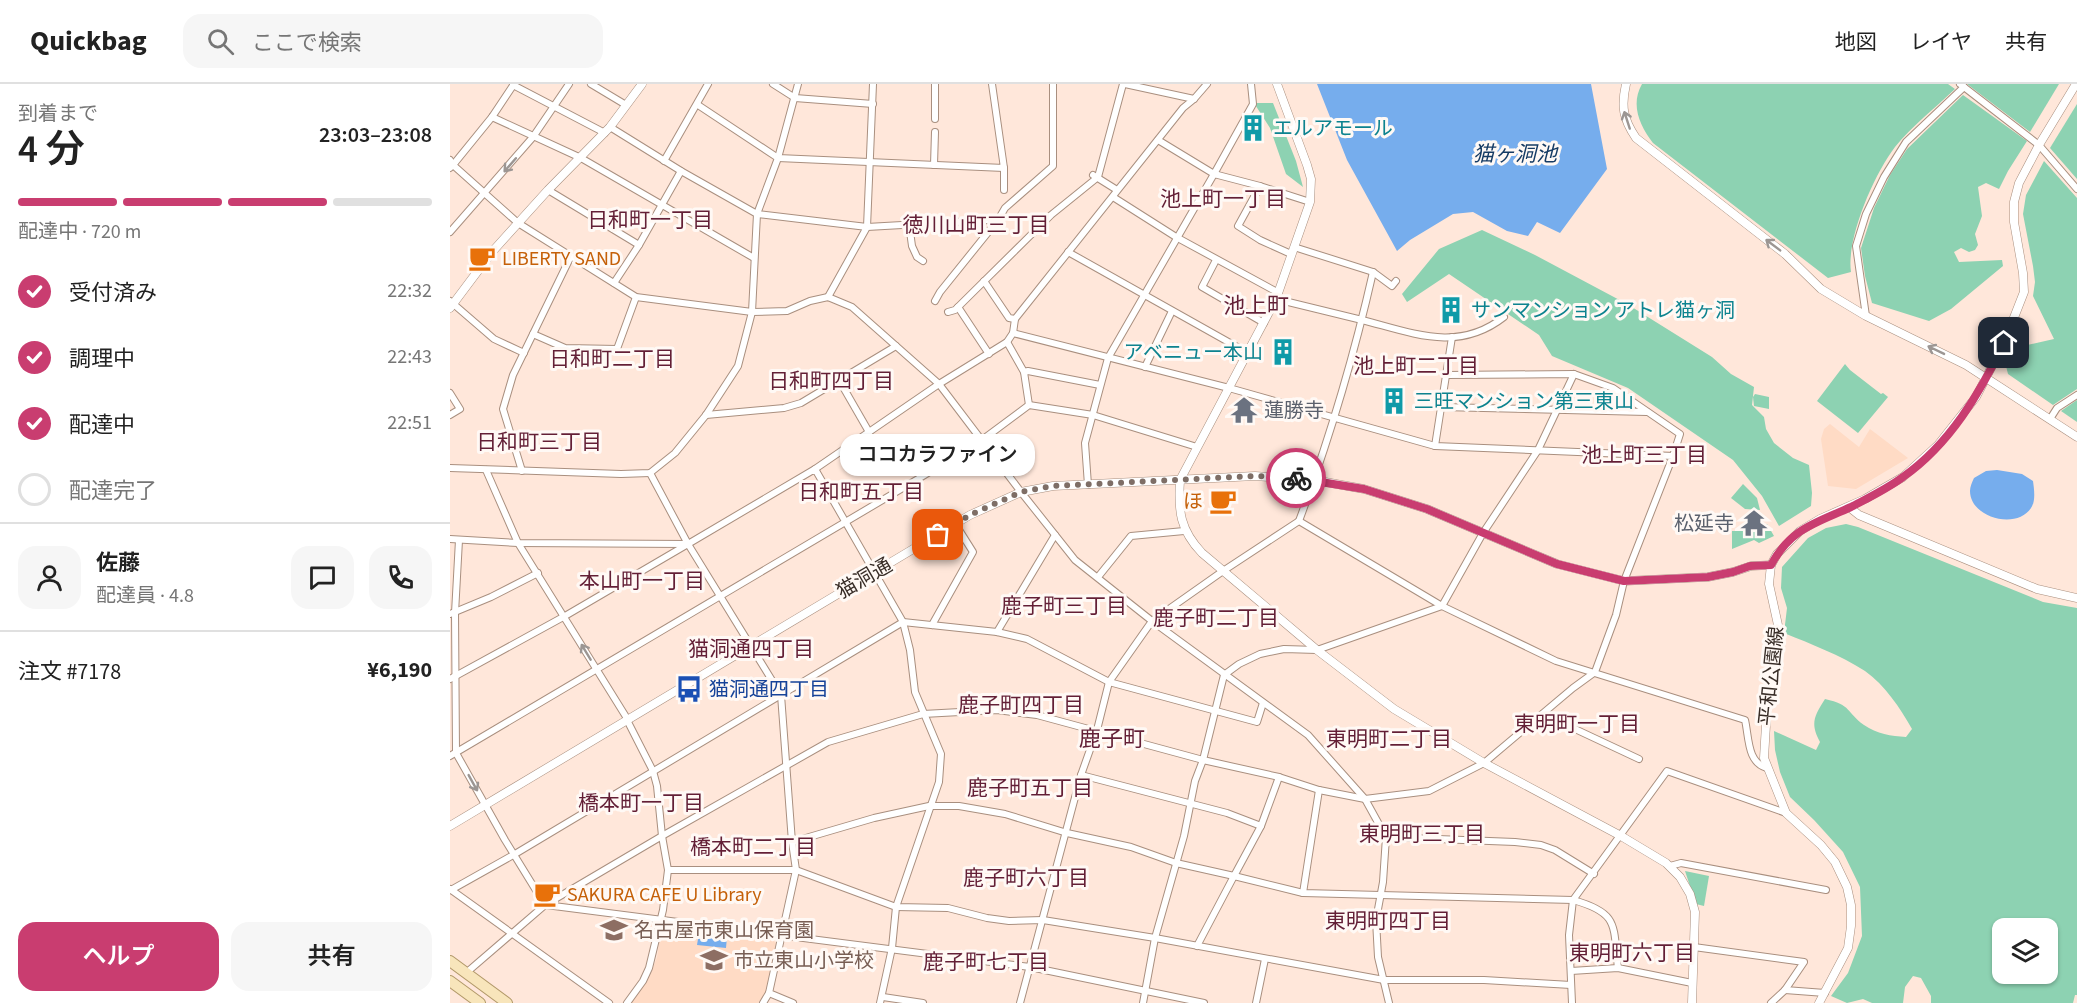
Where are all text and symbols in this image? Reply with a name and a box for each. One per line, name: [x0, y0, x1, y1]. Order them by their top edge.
search box: [183, 14, 603, 68]
text: Quickbag: [30, 21, 147, 61]
icon: search: [204, 25, 237, 58]
text: ここで検索: [252, 27, 362, 59]
text: 地図: [1835, 27, 1877, 57]
text: レイヤ: [1910, 27, 1972, 57]
text: 共有: [2005, 27, 2047, 57]
text: 到着まで: [18, 100, 98, 128]
one-way arrow: [1620, 111, 1631, 130]
building icon: エルアモール: [1238, 113, 1268, 143]
place label: エルアモール: [1273, 115, 1393, 143]
text: 23:03–23:08: [319, 119, 432, 151]
text: 4 分: [18, 122, 85, 178]
water label: 猫ヶ洞池: [1473, 139, 1559, 169]
one-way arrow: [503, 157, 517, 172]
district label: 池上町一丁目: [1160, 184, 1286, 214]
district label: 日和町一丁目: [587, 205, 713, 235]
district label: 徳川山町三丁目: [903, 210, 1050, 240]
text: 配達中 · 720 m: [18, 218, 141, 246]
one-way arrow: [1766, 239, 1782, 251]
cafe icon: LIBERTY SAND: [467, 243, 497, 273]
place label: LIBERTY SAND: [502, 245, 621, 273]
icon: check: [18, 275, 51, 308]
text: 受付済み: [69, 277, 157, 309]
text: 22:32: [387, 277, 432, 305]
district label: 池上町: [1223, 290, 1289, 322]
building icon: サンマンション アトレ猫ヶ洞: [1436, 295, 1466, 325]
place label: サンマンション アトレ猫ヶ洞: [1471, 297, 1735, 325]
pin: [1978, 317, 2029, 368]
icon: home: [1987, 326, 2020, 359]
building icon: アベニュー本山: [1268, 337, 1298, 367]
place label: アベニュー本山: [1123, 339, 1263, 367]
icon: check: [18, 341, 51, 374]
text: 調理中: [69, 343, 135, 375]
text: 22:43: [387, 343, 432, 371]
district label: 日和町二丁目: [549, 344, 675, 374]
one-way arrow: [1927, 344, 1945, 355]
district label: 池上町二丁目: [1353, 351, 1479, 381]
district label: 日和町四丁目: [768, 366, 894, 396]
building icon: 三旺マンション第三東山: [1379, 386, 1409, 416]
place label: 三旺マンション第三東山: [1414, 388, 1634, 416]
temple icon: 蓮勝寺: [1229, 395, 1259, 425]
place label: 蓮勝寺: [1264, 397, 1324, 425]
icon: check: [18, 407, 51, 440]
text: 配達中: [69, 409, 135, 441]
text: 22:51: [387, 409, 432, 437]
district label: 日和町三丁目: [476, 427, 602, 457]
callout: ココカラファイン: [840, 433, 1036, 475]
district label: 池上町三丁目: [1581, 440, 1707, 470]
text: ココカラファイン: [858, 441, 1018, 469]
courier: [1266, 448, 1326, 508]
icon: bike: [1280, 462, 1313, 495]
text: 配達完了: [69, 475, 157, 507]
district label: 日和町五丁目: [798, 477, 924, 507]
cafe icon: ほ: [1208, 486, 1238, 516]
place label: ほ: [1183, 488, 1203, 516]
temple icon: 松延寺: [1739, 508, 1769, 538]
pin: [912, 509, 963, 560]
place label: 松延寺: [1674, 510, 1734, 538]
icon: bag: [921, 518, 954, 551]
button: person: [18, 546, 81, 609]
button: chat: [291, 546, 354, 609]
button: phone: [369, 546, 432, 609]
text: 佐藤: [96, 547, 140, 579]
street label: 猫洞通: [832, 552, 897, 606]
district label: 本山町一丁目: [579, 566, 705, 596]
text: 配達員 · 4.8: [96, 582, 194, 610]
district label: 鹿子町三丁目: [1001, 591, 1127, 621]
district label: 鹿子町二丁目: [1153, 603, 1279, 633]
street label: 平和公園線: [1753, 625, 1791, 727]
district label: 猫洞通四丁目: [688, 634, 814, 664]
one-way arrow: [580, 644, 592, 661]
text: ¥6,190: [367, 654, 432, 686]
text: 注文 #7178: [18, 656, 121, 688]
bus stop icon: 猫洞通四丁目: [674, 674, 704, 704]
place label: 猫洞通四丁目: [709, 676, 829, 704]
district label: 鹿子町四丁目: [958, 690, 1084, 720]
district label: 東明町一丁目: [1514, 709, 1640, 739]
district label: 鹿子町: [1079, 723, 1145, 755]
district label: 東明町二丁目: [1326, 724, 1452, 754]
district label: 鹿子町五丁目: [967, 773, 1093, 803]
one-way arrow: [467, 774, 479, 791]
district label: 橋本町一丁目: [578, 788, 704, 818]
district label: 東明町三丁目: [1359, 819, 1485, 849]
district label: 橋本町二丁目: [690, 832, 816, 862]
district label: 鹿子町六丁目: [963, 863, 1089, 893]
cafe icon: SAKURA CAFE U Library: [532, 879, 562, 909]
place label: SAKURA CAFE U Library: [567, 881, 762, 909]
district label: 東明町四丁目: [1325, 906, 1451, 936]
school or university icon: 名古屋市東山保育園: [599, 915, 629, 945]
place label: 名古屋市東山保育園: [634, 917, 814, 945]
map controls: [1992, 918, 2058, 984]
button: layers: [1992, 918, 2058, 984]
button: ヘルプ: [18, 922, 219, 991]
button: 共有: [231, 922, 432, 991]
district label: 東明町六丁目: [1569, 938, 1695, 968]
school or university icon: 市立東山小学校: [699, 945, 729, 975]
place label: 市立東山小学校: [734, 947, 874, 975]
district label: 鹿子町七丁目: [923, 947, 1049, 977]

